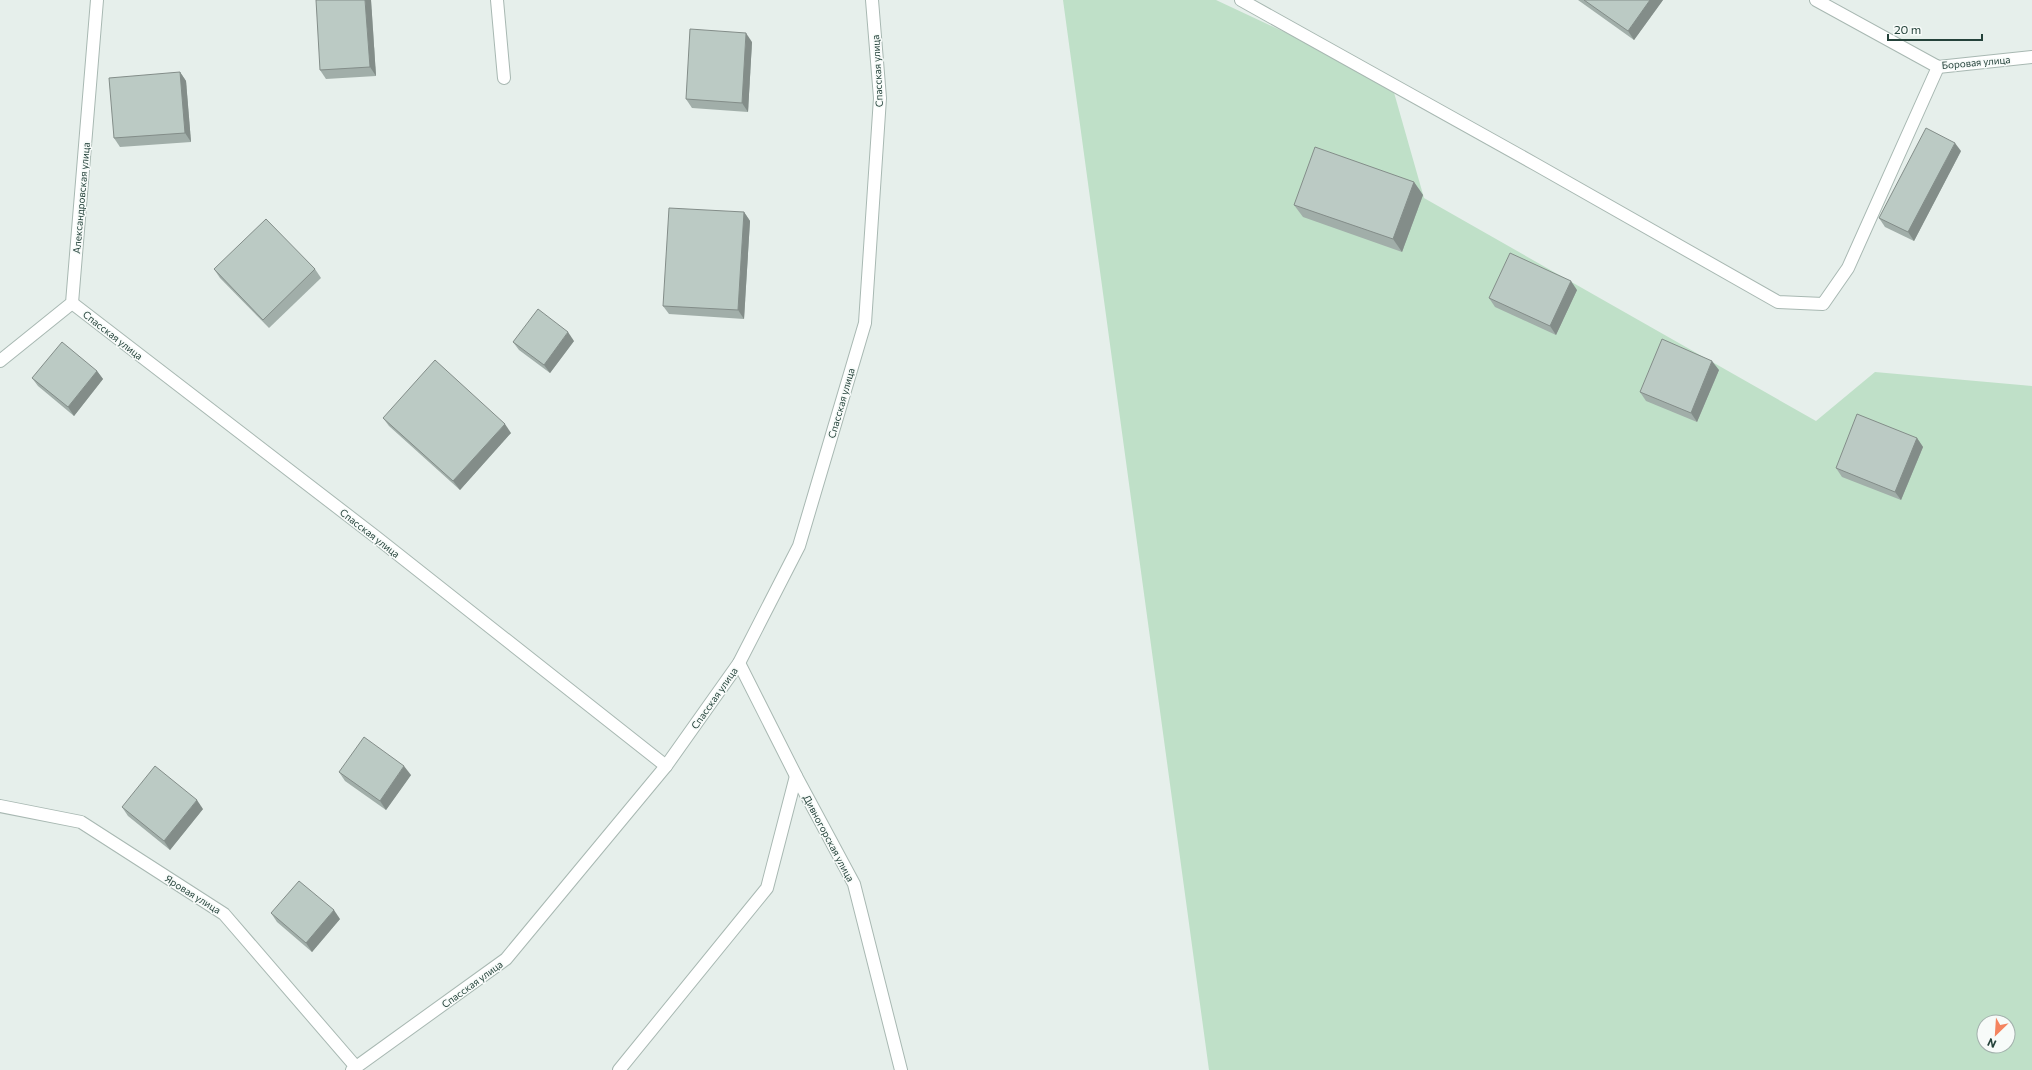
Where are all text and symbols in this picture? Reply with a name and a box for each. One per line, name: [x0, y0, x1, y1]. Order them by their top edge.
scale bar: [1888, 16, 1982, 42]
text: 20 m: [1894, 22, 1921, 36]
street label: Спасская улица: [869, 34, 885, 108]
street label: Боровая улица: [1941, 53, 2011, 71]
street label: Александровская улица: [70, 142, 92, 254]
street label: Спасская улица: [81, 308, 145, 362]
street label: Спасская улица: [825, 366, 857, 440]
street label: Спасская улица: [338, 506, 402, 560]
street label: Спасская улица: [688, 665, 740, 731]
street label: Дивногорская улица: [801, 792, 857, 884]
street label: Яровая улица: [163, 872, 223, 916]
street label: Спасская улица: [439, 958, 505, 1010]
north arrow: [1976, 1014, 2016, 1054]
text: N: [1985, 1036, 1998, 1051]

